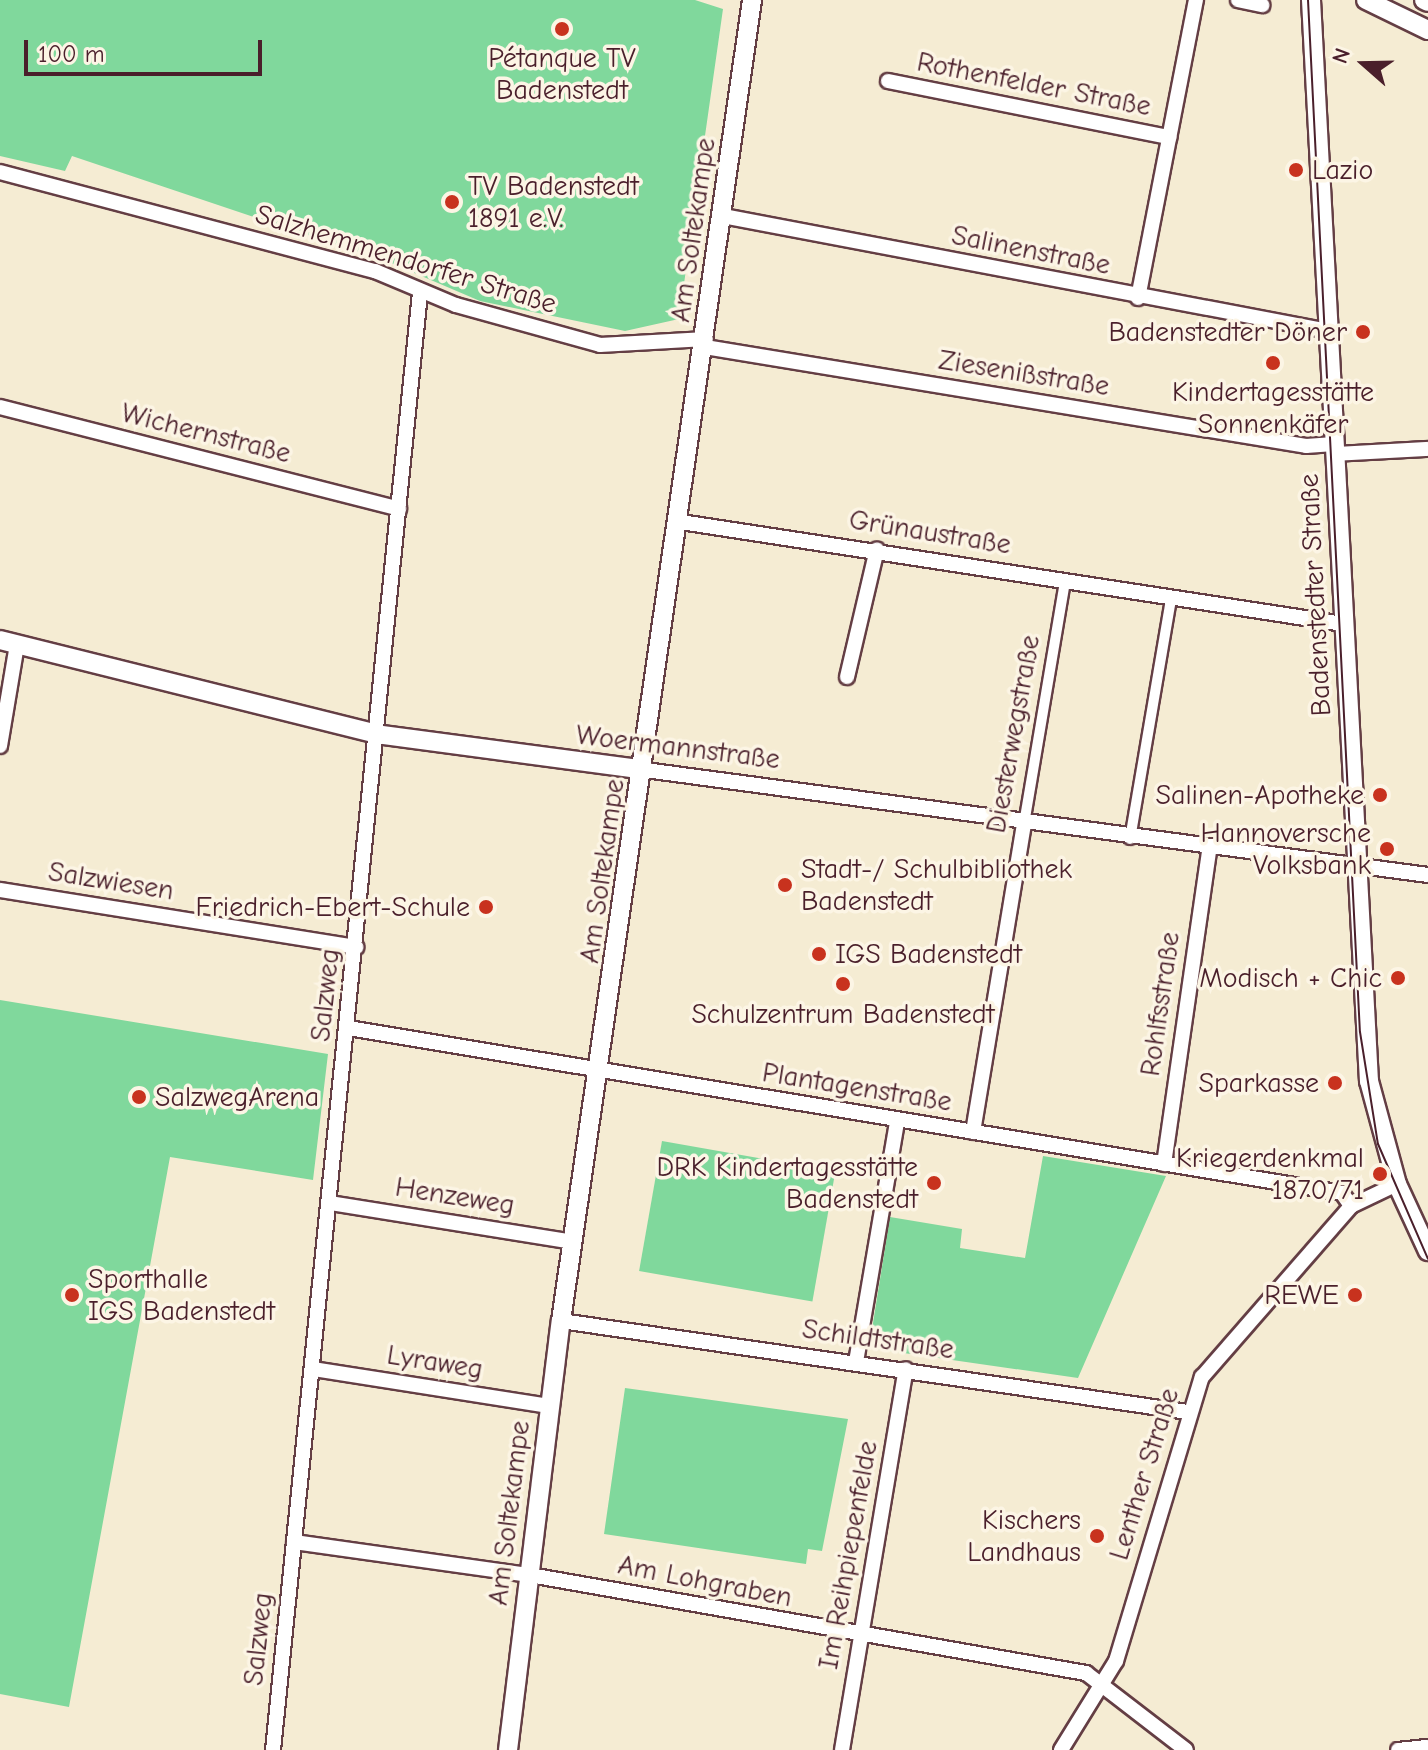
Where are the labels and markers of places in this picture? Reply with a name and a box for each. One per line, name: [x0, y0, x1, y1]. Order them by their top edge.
marker: Pétanque TV Badenstedt: [553, 20, 571, 38]
place label: Pétanque TV Badenstedt: [488, 41, 636, 107]
place label: Lazio: [1312, 153, 1373, 187]
marker: Lazio: [1287, 161, 1305, 179]
place label: TV Badenstedt 1891 e.V.: [468, 169, 639, 235]
marker: TV Badenstedt 1891 e.V.: [443, 193, 461, 211]
place label: Badenstedter Döner: [1108, 315, 1347, 349]
marker: Badenstedter Döner: [1354, 323, 1372, 341]
marker: Kindertagesstätte Sonnenkäfer: [1264, 354, 1282, 372]
place label: Kindertagesstätte Sonnenkäfer: [1172, 375, 1374, 441]
place label: Salinen-Apotheke: [1156, 778, 1364, 812]
marker: Salinen-Apotheke: [1371, 786, 1389, 804]
place label: Hannoversche Volksbank: [1200, 816, 1371, 882]
marker: Hannoversche Volksbank: [1378, 840, 1396, 858]
place label: Stadt-/ Schulbibliothek Badenstedt: [801, 852, 1072, 918]
marker: Stadt-/ Schulbibliothek Badenstedt: [776, 876, 794, 894]
place label: Friedrich-Ebert-Schule: [196, 890, 470, 924]
marker: Friedrich-Ebert-Schule: [477, 898, 495, 916]
place label: IGS Badenstedt: [835, 937, 1022, 971]
marker: IGS Badenstedt: [810, 945, 828, 963]
place label: Modisch + Chic: [1199, 961, 1382, 995]
marker: Modisch + Chic: [1389, 969, 1407, 987]
marker: Schulzentrum Badenstedt: [834, 975, 852, 993]
place label: Schulzentrum Badenstedt: [691, 997, 995, 1031]
place label: Sparkasse: [1198, 1066, 1319, 1100]
marker: Sparkasse: [1326, 1074, 1344, 1092]
place label: SalzwegArena: [155, 1080, 319, 1114]
marker: SalzwegArena: [130, 1088, 148, 1106]
place label: Kriegerdenkmal 1870/71: [1176, 1141, 1364, 1207]
place label: DRK Kindertagesstätte Badenstedt: [656, 1150, 918, 1216]
marker: Kriegerdenkmal 1870/71: [1371, 1165, 1389, 1183]
marker: DRK Kindertagesstätte Badenstedt: [925, 1174, 943, 1192]
place label: Sporthalle IGS Badenstedt: [88, 1262, 275, 1328]
place label: REWE: [1264, 1278, 1339, 1312]
marker: Sporthalle IGS Badenstedt: [63, 1286, 81, 1304]
marker: REWE: [1346, 1286, 1364, 1304]
place label: Kischers Landhaus: [967, 1503, 1081, 1569]
marker: Kischers Landhaus: [1088, 1527, 1106, 1545]

